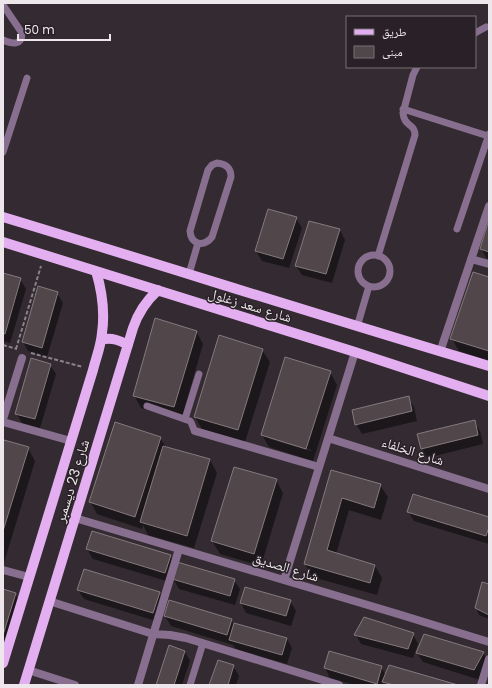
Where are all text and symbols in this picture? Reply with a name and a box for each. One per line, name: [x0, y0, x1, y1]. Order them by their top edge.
scale bar: [18, 16, 110, 42]
legend: [346, 16, 476, 68]
text: 50 m: [24, 21, 55, 38]
text: طريق: [382, 23, 407, 40]
text: مبنى: [382, 43, 403, 60]
street label: شارع سعد زغلول: [206, 283, 294, 327]
street label: شارع الخلفاء: [379, 432, 447, 470]
street label: شارع 23 ديسمبر: [50, 437, 94, 526]
street label: شارع الصديق: [251, 547, 321, 587]

